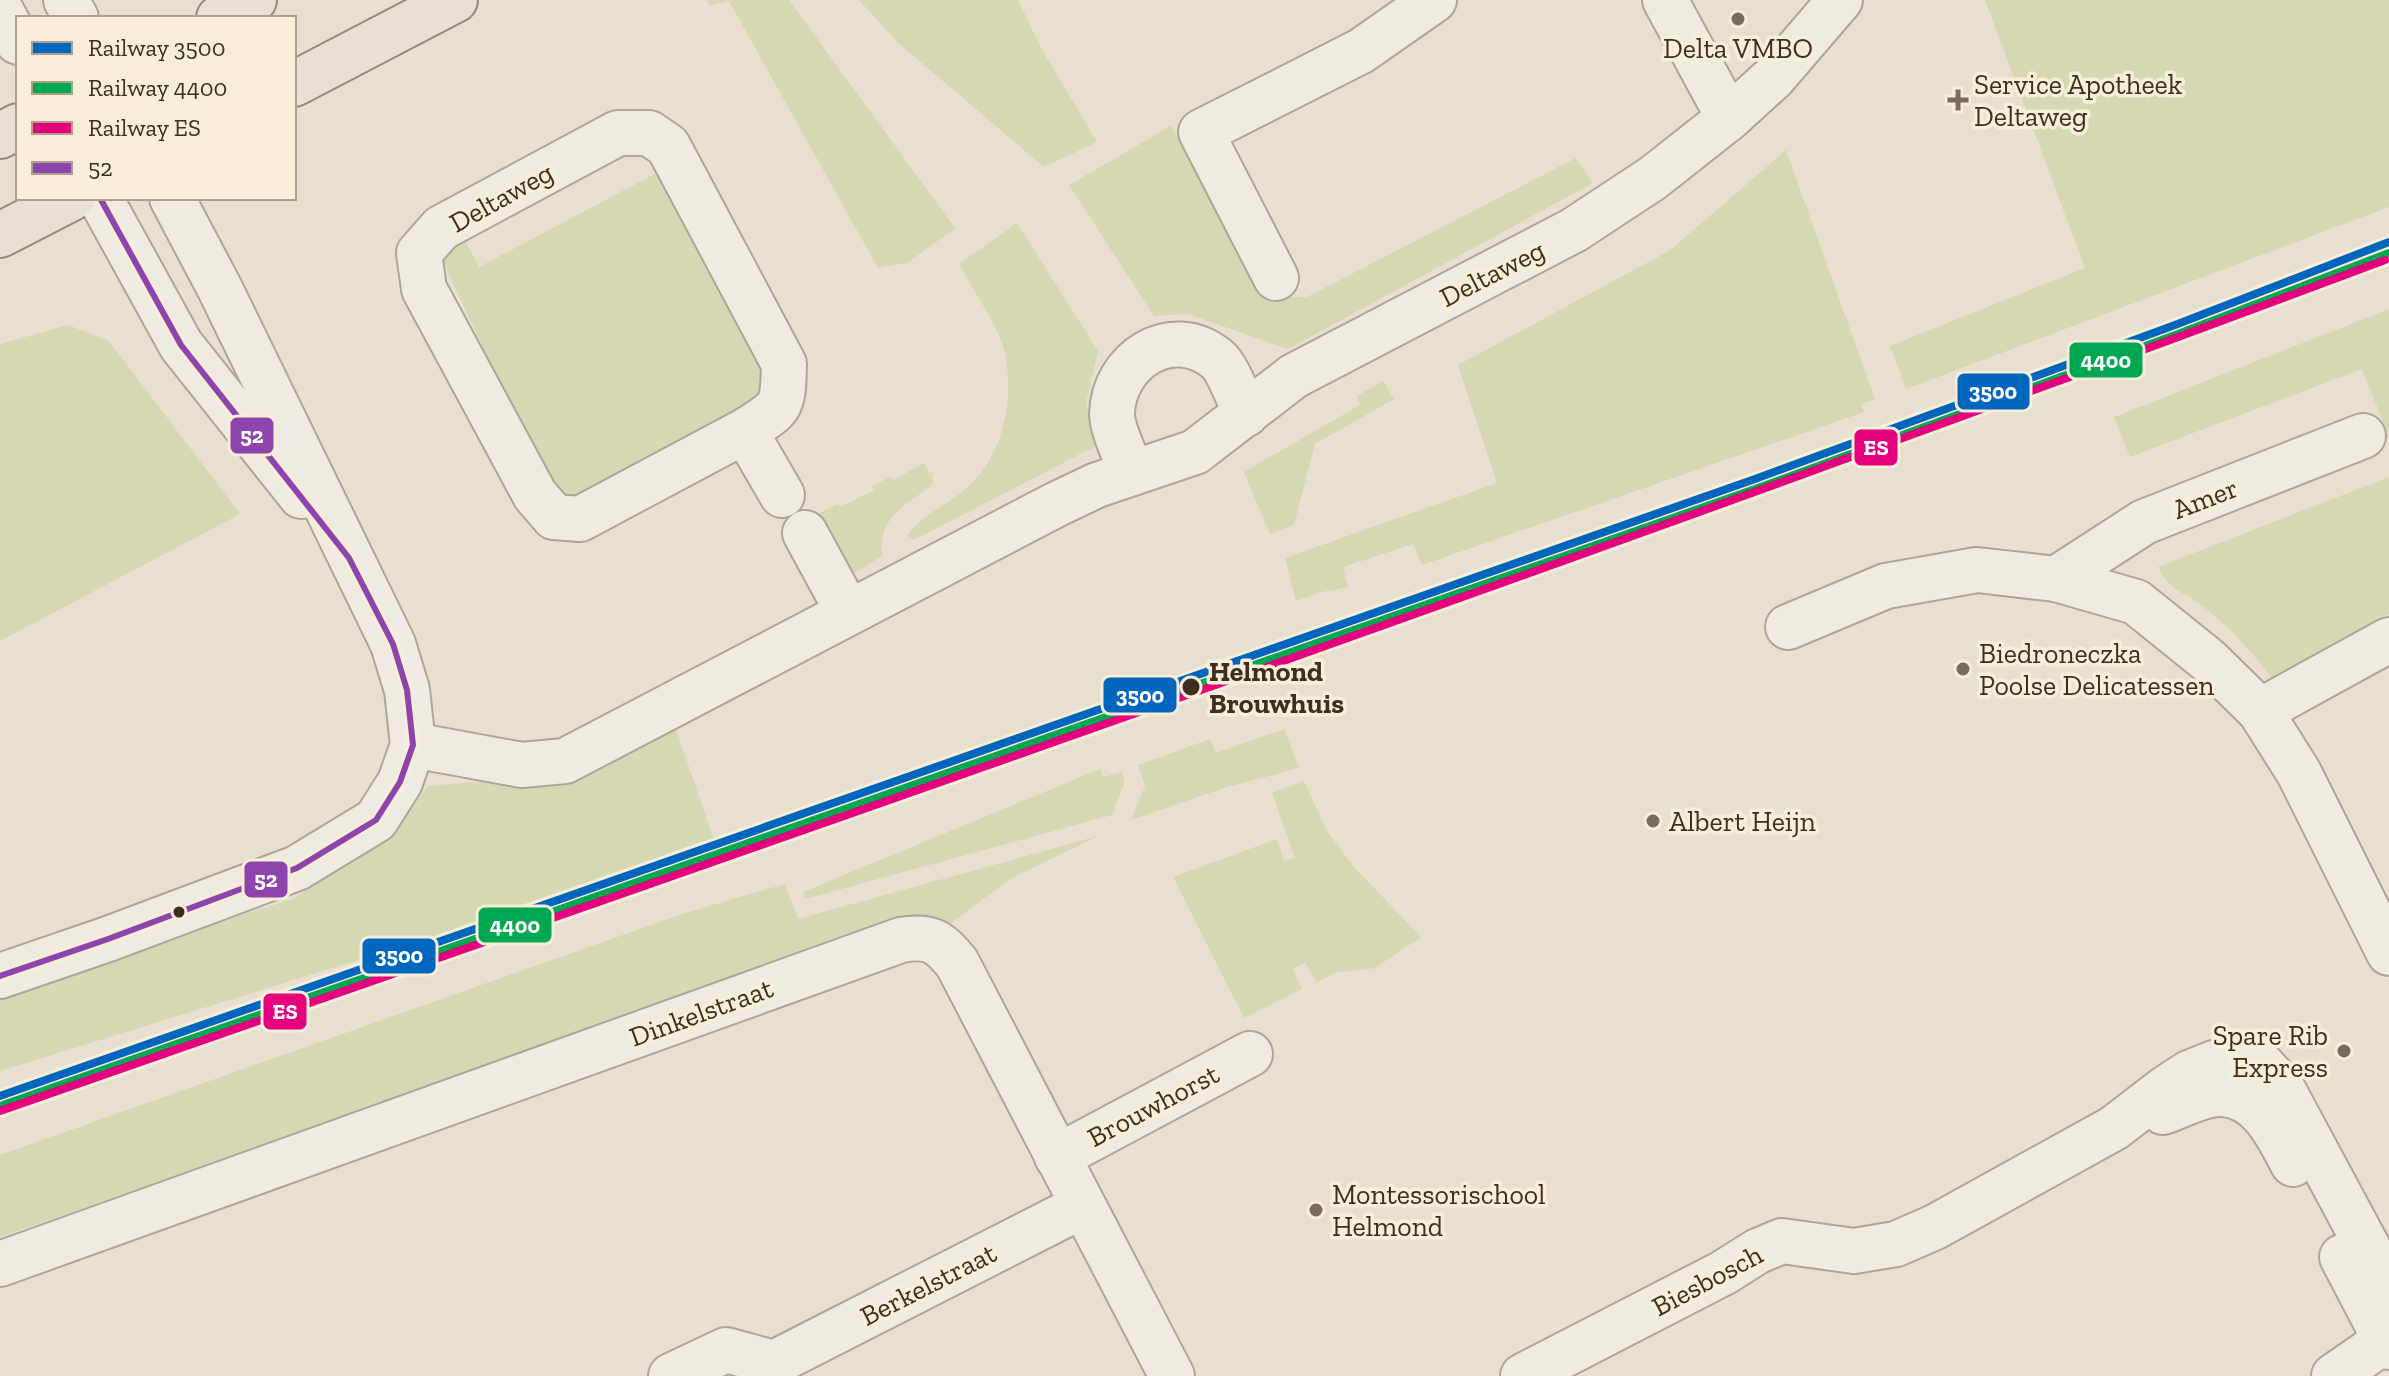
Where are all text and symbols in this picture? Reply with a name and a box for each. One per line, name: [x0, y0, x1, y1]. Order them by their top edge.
marker: Delta VMBO: [1729, 10, 1747, 28]
legend: [16, 16, 296, 200]
place label: Delta VMBO: [1663, 32, 1813, 65]
text: Railway 3500: [88, 33, 226, 62]
place label: Service Apotheek Deltaweg: [1974, 68, 2183, 133]
text: Railway 4400: [88, 73, 227, 102]
marker: Service Apotheek Deltaweg: [1949, 91, 1967, 109]
text: Railway ES: [88, 113, 201, 142]
text: 52: [88, 153, 113, 182]
street label: Deltaweg: [444, 156, 559, 239]
street label: Deltaweg: [1434, 233, 1550, 314]
line badge: 4400: [2068, 341, 2144, 379]
text: 4400: [2081, 347, 2131, 374]
line badge: 3500: [1956, 372, 2031, 411]
text: 3500: [1969, 378, 2017, 405]
line badge: 52: [229, 416, 275, 455]
text: 52: [240, 422, 264, 449]
line badge: ES: [1853, 428, 1899, 467]
text: ES: [1863, 434, 1889, 461]
street label: Amer: [2168, 471, 2242, 526]
place label: Biedroneczka Poolse Delicatessen: [1979, 637, 2214, 702]
place label: Helmond Brouwhuis: [1209, 655, 1344, 720]
marker: Biedroneczka Poolse Delicatessen: [1954, 660, 1972, 678]
line badge: 3500: [1102, 676, 1178, 714]
marker: Helmond Brouwhuis: [1180, 676, 1202, 698]
text: 3500: [1116, 682, 1164, 709]
place label: Albert Heijn: [1669, 805, 1816, 838]
marker: Albert Heijn: [1644, 812, 1662, 830]
line badge: 52: [243, 860, 289, 899]
text: 52: [254, 866, 278, 893]
unlabelled marker: [171, 904, 187, 920]
line badge: 4400: [477, 906, 553, 944]
text: 4400: [490, 912, 540, 939]
line badge: 3500: [361, 937, 437, 975]
text: 3500: [375, 942, 423, 969]
street label: Dinkelstraat: [625, 971, 778, 1054]
line badge: ES: [262, 992, 308, 1031]
text: ES: [272, 998, 298, 1025]
place label: Spare Rib Express: [2213, 1019, 2328, 1084]
marker: Spare Rib Express: [2335, 1042, 2353, 1060]
street label: Brouwhorst: [1082, 1057, 1225, 1154]
place label: Montessorischool Helmond: [1332, 1178, 1546, 1243]
marker: Montessorischool Helmond: [1307, 1201, 1325, 1219]
street label: Berkelstraat: [855, 1236, 1002, 1333]
street label: Biesbosch: [1646, 1237, 1768, 1323]

